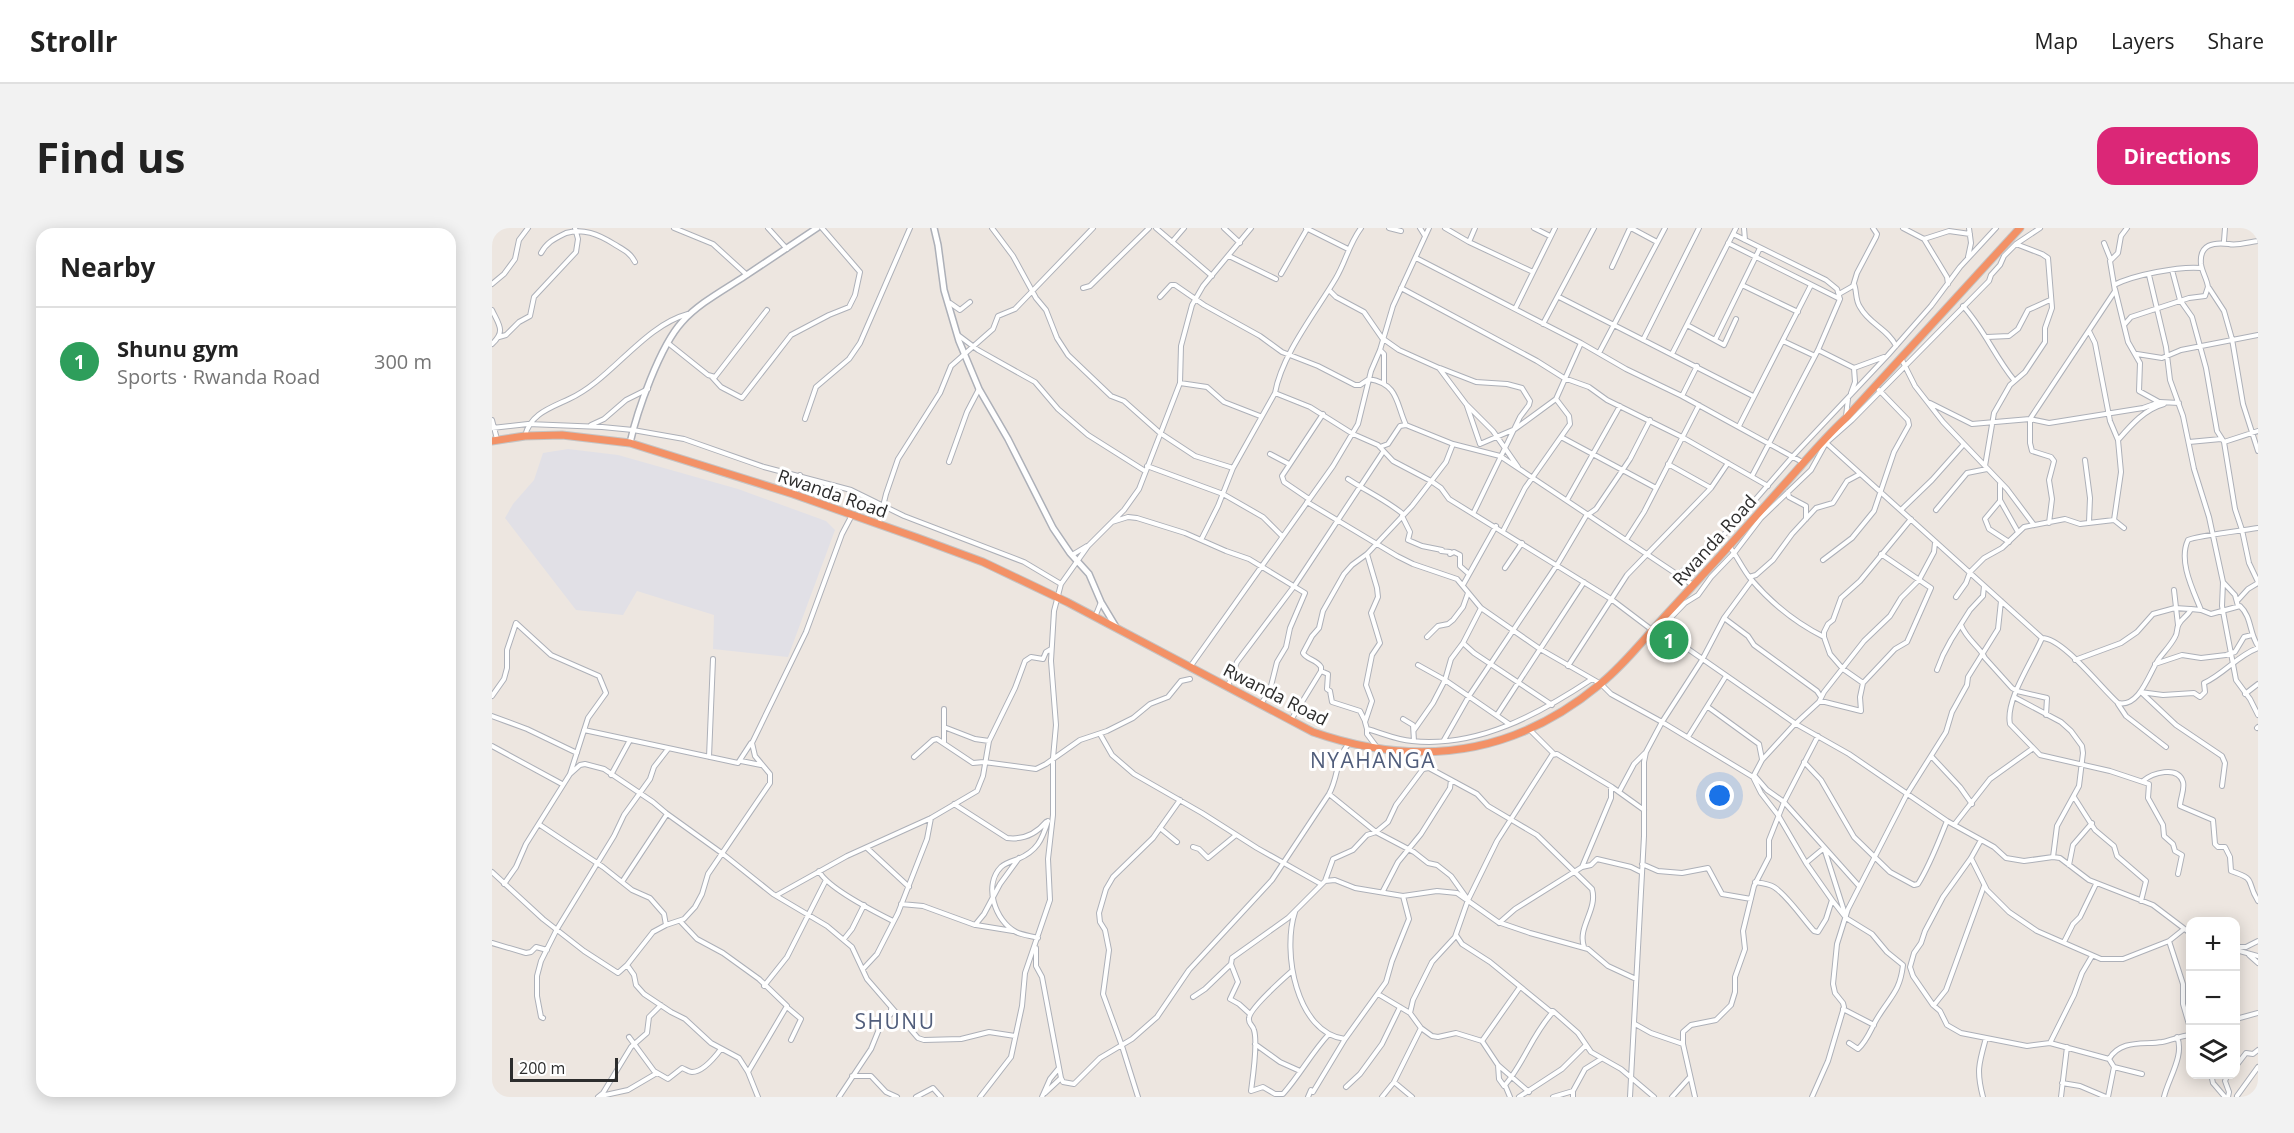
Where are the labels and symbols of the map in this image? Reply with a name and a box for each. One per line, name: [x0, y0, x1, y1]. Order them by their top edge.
street label: Rwanda Road: [775, 463, 891, 523]
street label: Rwanda Road: [1667, 489, 1761, 591]
pin: 1: [1650, 618, 1688, 662]
street label: Rwanda Road: [1219, 657, 1333, 731]
district label: NYAHANGA: [1310, 746, 1436, 774]
your location: [1705, 781, 1734, 810]
district label: SHUNU: [855, 1007, 935, 1035]
scale bar: [510, 1055, 618, 1082]

